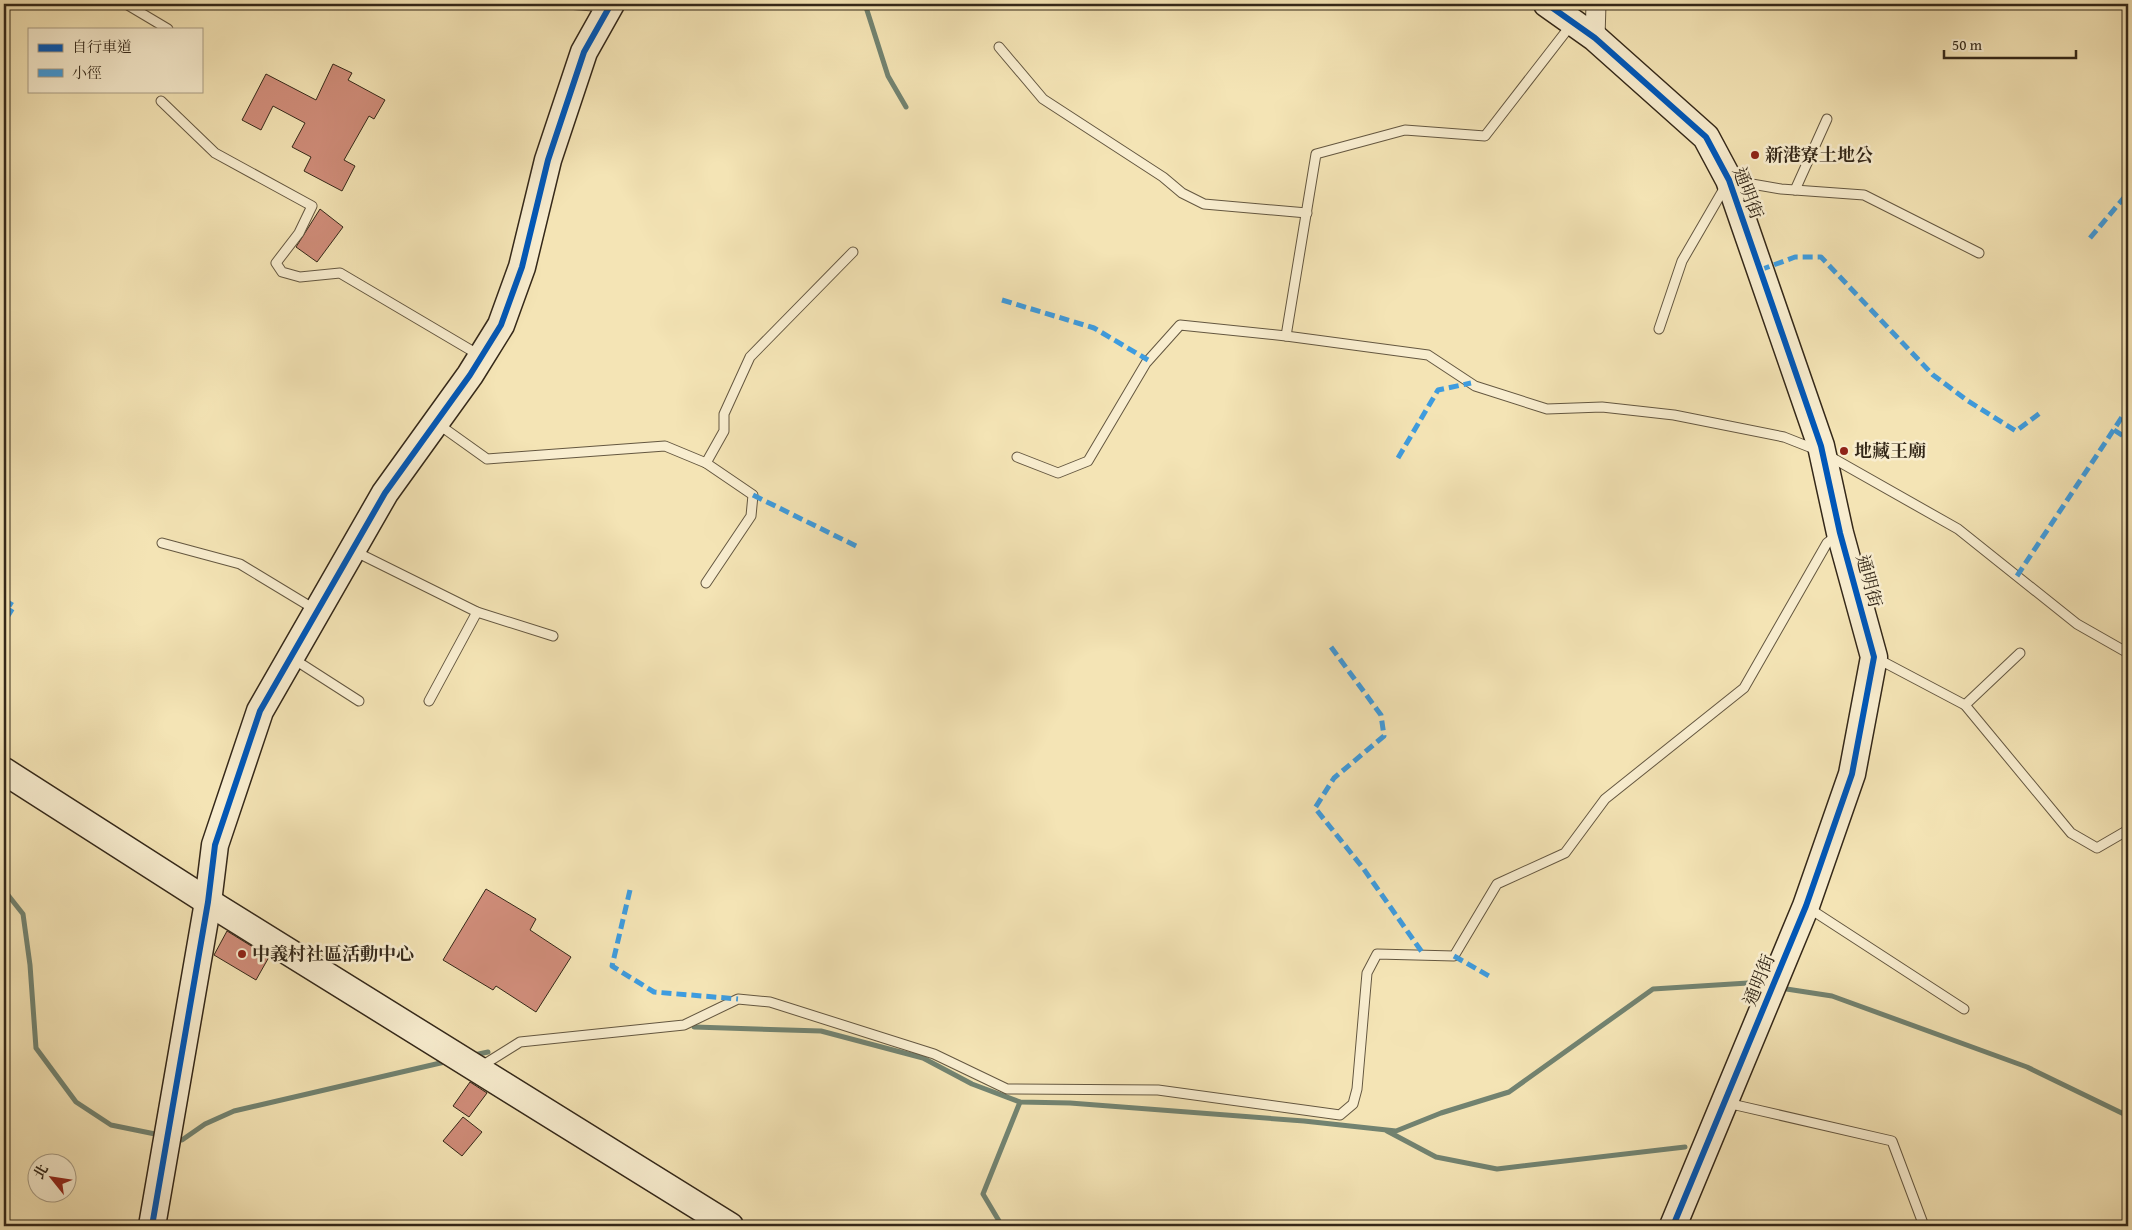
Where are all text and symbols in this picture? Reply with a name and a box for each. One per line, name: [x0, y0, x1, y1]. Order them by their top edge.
legend: [28, 28, 202, 92]
scale bar: [1944, 28, 2077, 60]
text: 50 m: [1952, 34, 1983, 55]
text: 自行車道: [72, 36, 132, 57]
text: 小徑: [72, 62, 102, 83]
place label: 新港寮土地公: [1765, 141, 1873, 168]
marker: 新港寮土地公: [1749, 149, 1761, 161]
street label: 通明街: [1726, 163, 1771, 223]
place label: 地藏王廟: [1854, 437, 1926, 464]
marker: 地藏王廟: [1838, 445, 1850, 457]
street label: 通明街: [1849, 551, 1890, 610]
place label: 中義村社區活動中心: [252, 940, 414, 967]
marker: 中義村社區活動中心: [236, 948, 248, 960]
street label: 通明街: [1736, 950, 1781, 1010]
north arrow: [28, 1152, 78, 1202]
text: 北: [29, 1160, 53, 1183]

